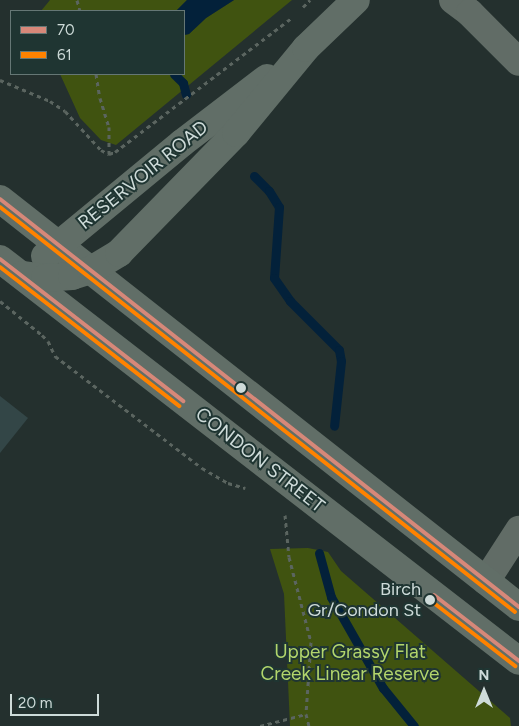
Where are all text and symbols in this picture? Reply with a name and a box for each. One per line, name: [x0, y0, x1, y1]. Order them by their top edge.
legend: [10, 10, 185, 75]
text: 70: [57, 21, 75, 39]
text: 61: [57, 46, 72, 64]
street label: RESERVOIR ROAD: [74, 116, 212, 234]
unlabelled marker: [236, 383, 246, 393]
street label: CONDON STREET: [191, 403, 329, 517]
place label: Birch Gr/Condon St: [307, 579, 421, 622]
marker: Birch Gr/Condon St: [425, 595, 435, 605]
park label: Upper Grassy Flat Creek Linear Reserve: [261, 641, 439, 685]
north arrow: [459, 666, 509, 716]
text: N: [479, 667, 489, 684]
scale bar: [12, 684, 101, 716]
text: 20 m: [18, 694, 52, 712]

